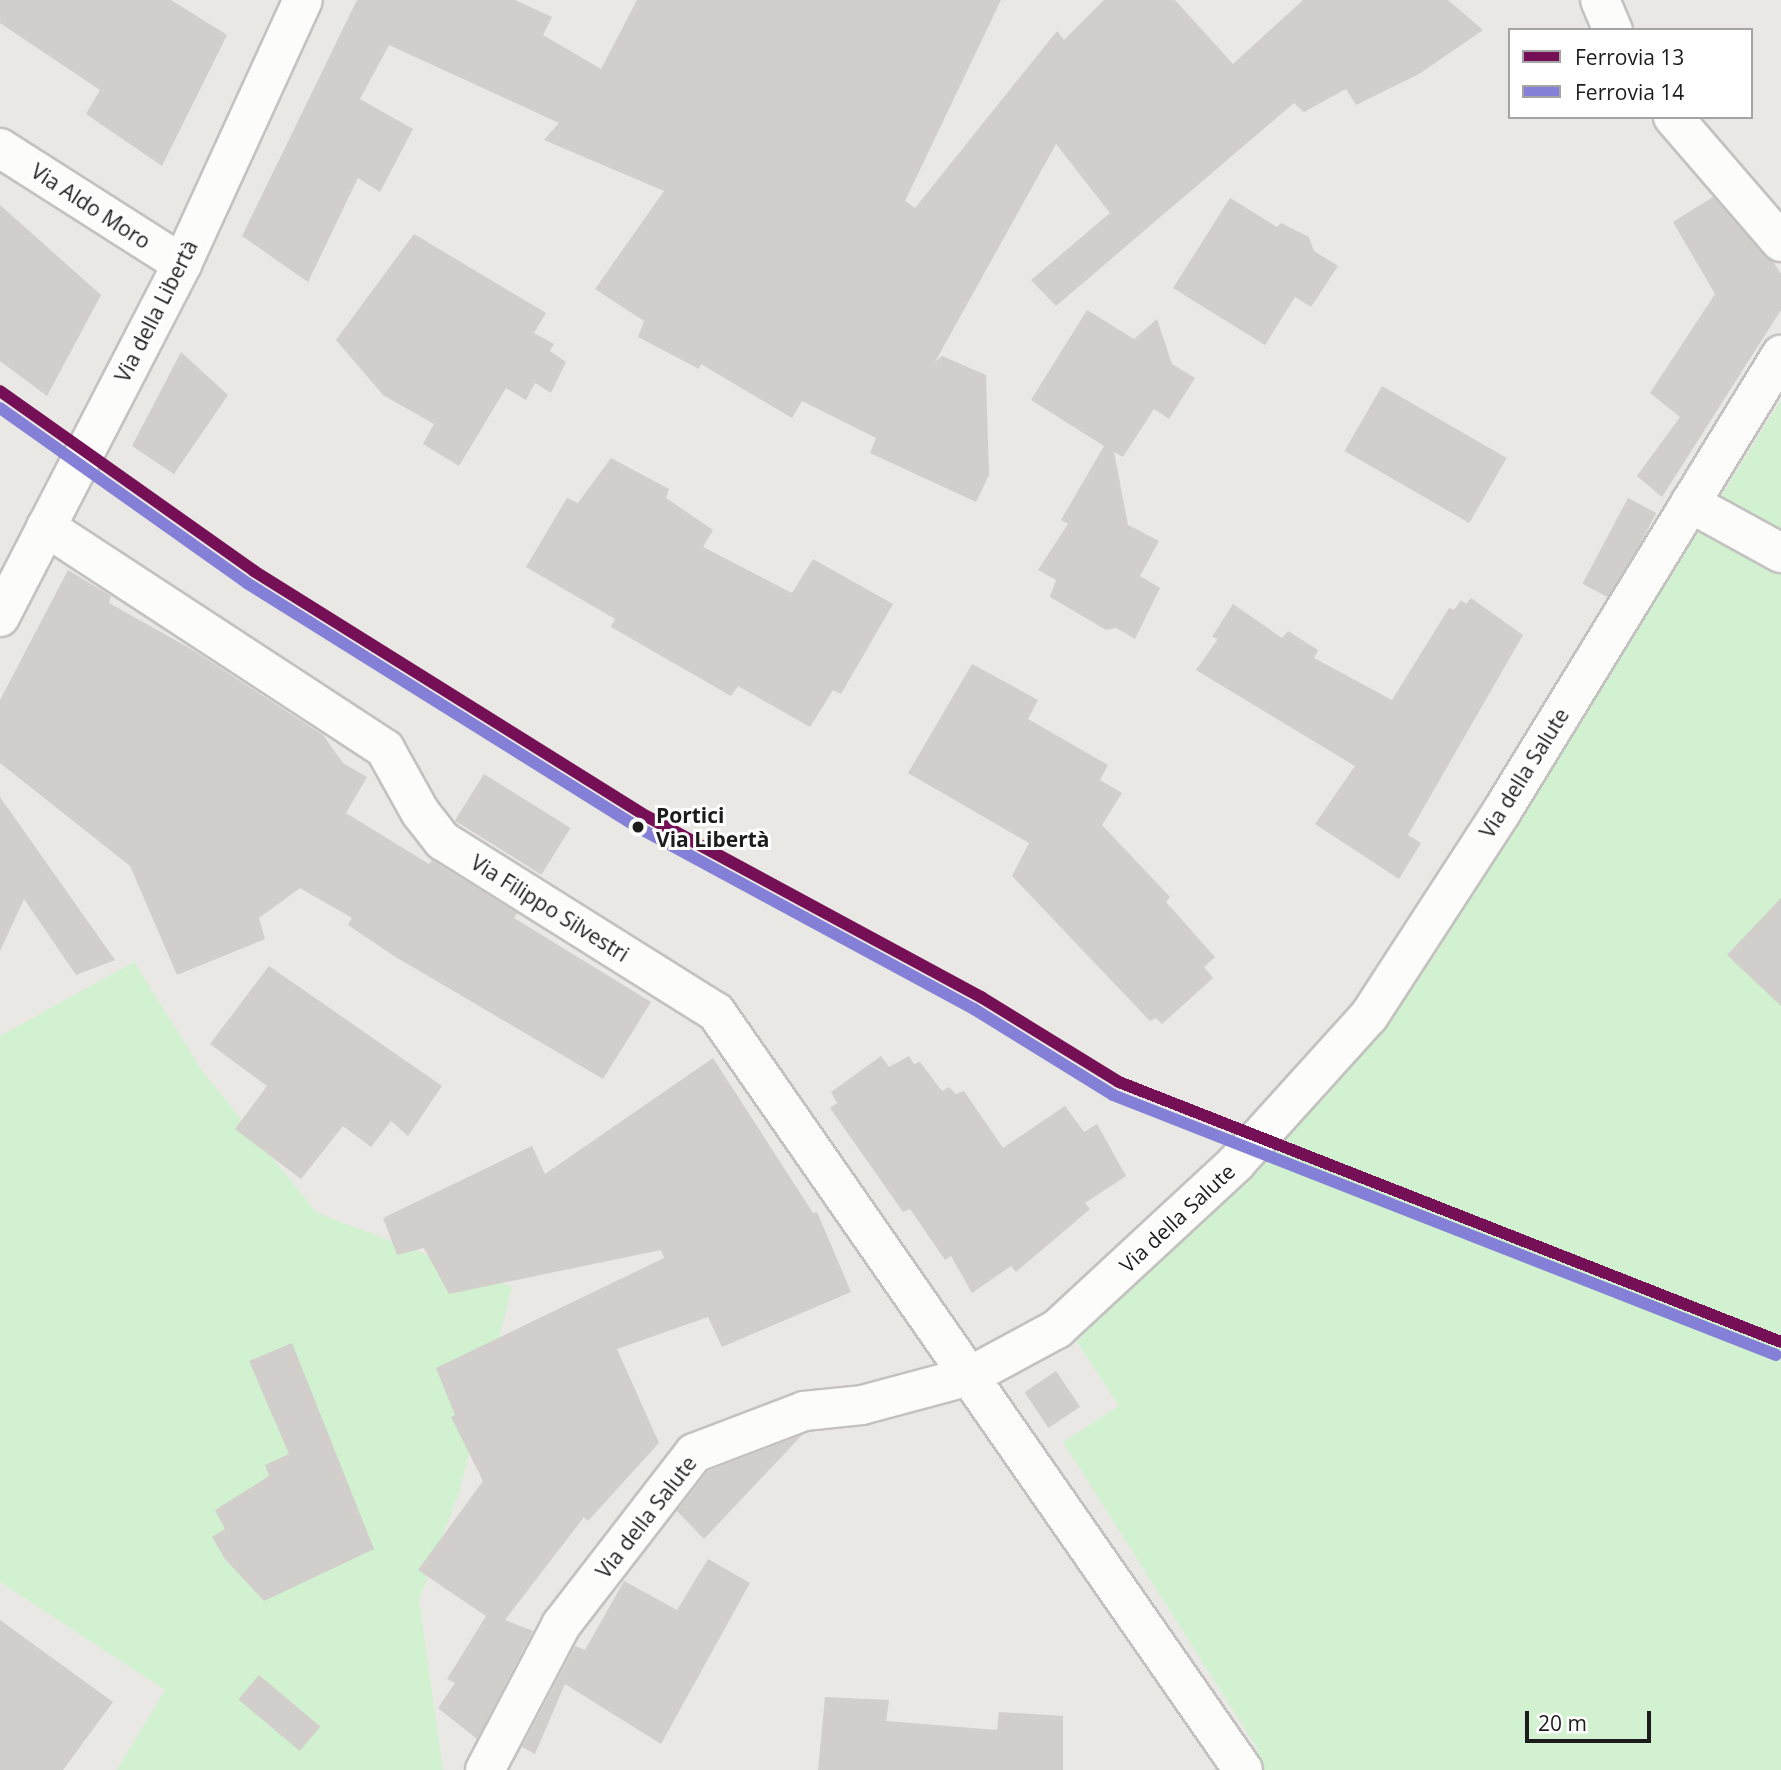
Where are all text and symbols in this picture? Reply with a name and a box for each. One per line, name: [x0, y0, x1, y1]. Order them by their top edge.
legend: [1508, 28, 1753, 119]
text: Ferrovia 13: [1575, 43, 1684, 71]
text: Ferrovia 14: [1575, 78, 1684, 106]
street label: Via Aldo Moro: [27, 158, 155, 254]
street label: Via della Libertà: [109, 236, 203, 386]
street label: Via della Salute: [1474, 704, 1574, 842]
place label: Portici Via Libertà: [656, 802, 770, 852]
marker: Portici Via Libertà: [626, 815, 650, 839]
street label: Via Filippo Silvestri: [466, 849, 634, 967]
street label: Via della Salute: [1114, 1158, 1240, 1278]
street label: Via della Salute: [591, 1451, 701, 1583]
scale bar: [1529, 1696, 1655, 1740]
text: 20 m: [1538, 1709, 1587, 1737]

